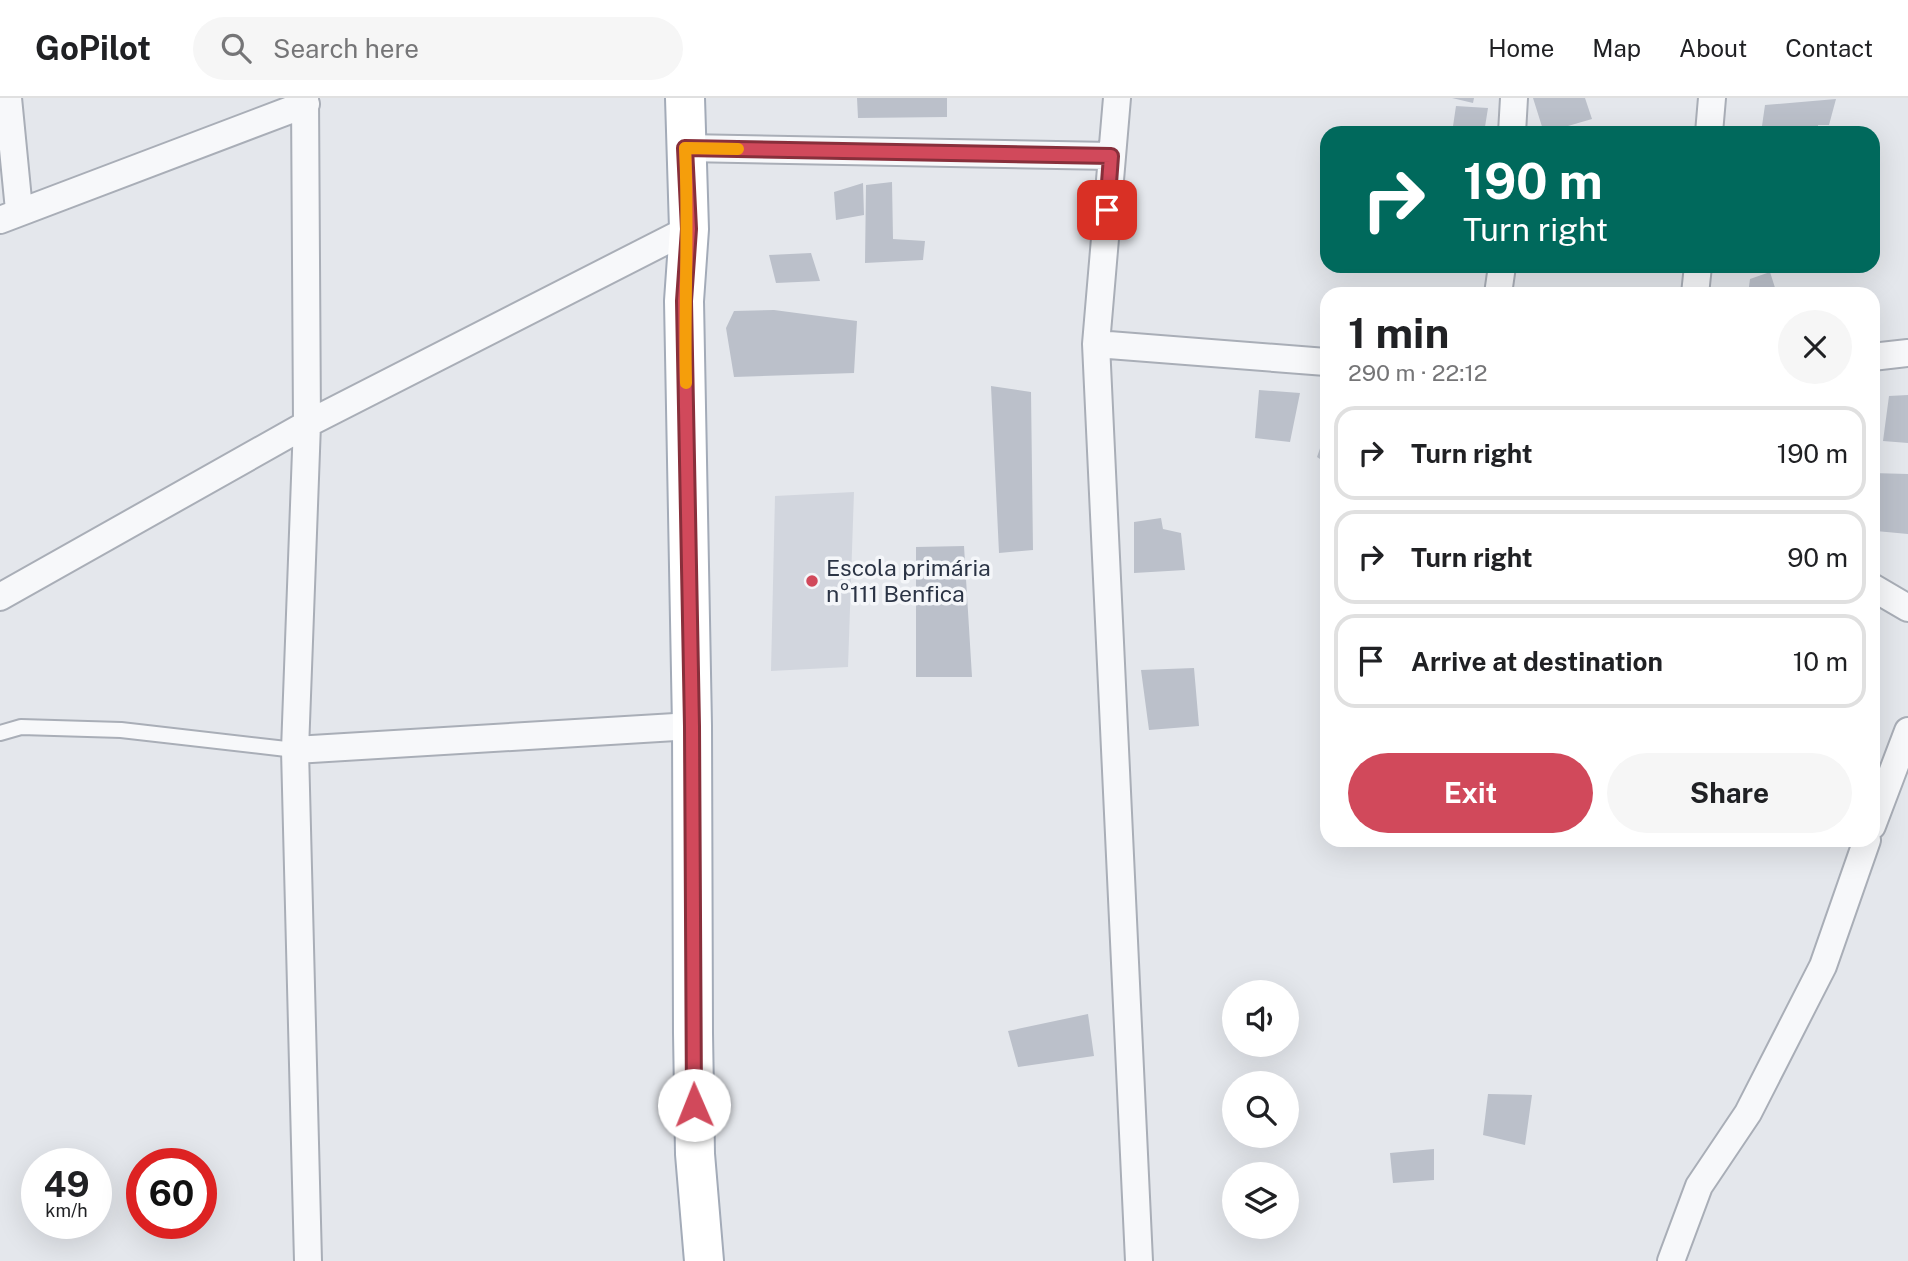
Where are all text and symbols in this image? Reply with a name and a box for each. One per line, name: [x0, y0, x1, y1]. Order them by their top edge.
search box: [193, 17, 683, 80]
text: GoPilot: [35, 29, 151, 67]
icon: search: [217, 29, 255, 67]
text: Search here: [273, 33, 419, 64]
text: Home: [1488, 34, 1554, 62]
text: Map: [1592, 34, 1641, 62]
text: About: [1679, 34, 1747, 62]
text: Contact: [1785, 34, 1873, 62]
text: 190 m: [1463, 152, 1603, 210]
icon: right: [1348, 154, 1439, 245]
pin: [1077, 180, 1137, 240]
icon: arrive: [1088, 191, 1126, 229]
text: Turn right: [1463, 211, 1608, 248]
text: 1 min: [1348, 308, 1449, 357]
button: close: [1778, 310, 1852, 384]
text: 290 m · 22:12: [1348, 359, 1487, 386]
icon: right: [1352, 434, 1390, 472]
text: Turn right: [1411, 438, 1533, 469]
text: 190 m: [1777, 438, 1848, 469]
icon: right: [1352, 538, 1390, 576]
text: Turn right: [1411, 542, 1533, 573]
text: 90 m: [1787, 542, 1848, 573]
place label: Escola primária n°111 Benfica: [826, 554, 991, 607]
marker: Escola primária n°111 Benfica: [804, 573, 820, 589]
icon: arrive: [1352, 642, 1390, 680]
text: Arrive at destination: [1411, 646, 1663, 677]
text: 10 m: [1793, 646, 1848, 677]
button: Exit: [1348, 753, 1593, 833]
button: Share: [1607, 753, 1852, 833]
map controls: [1222, 980, 1299, 1239]
button: sound: [1222, 980, 1299, 1057]
position arrow: [657, 1068, 731, 1142]
button: search: [1222, 1071, 1299, 1148]
speed limit sign: 60: [126, 1148, 217, 1239]
button: layers: [1222, 1162, 1299, 1239]
text: 49: [43, 1164, 90, 1205]
text: km/h: [45, 1200, 88, 1221]

